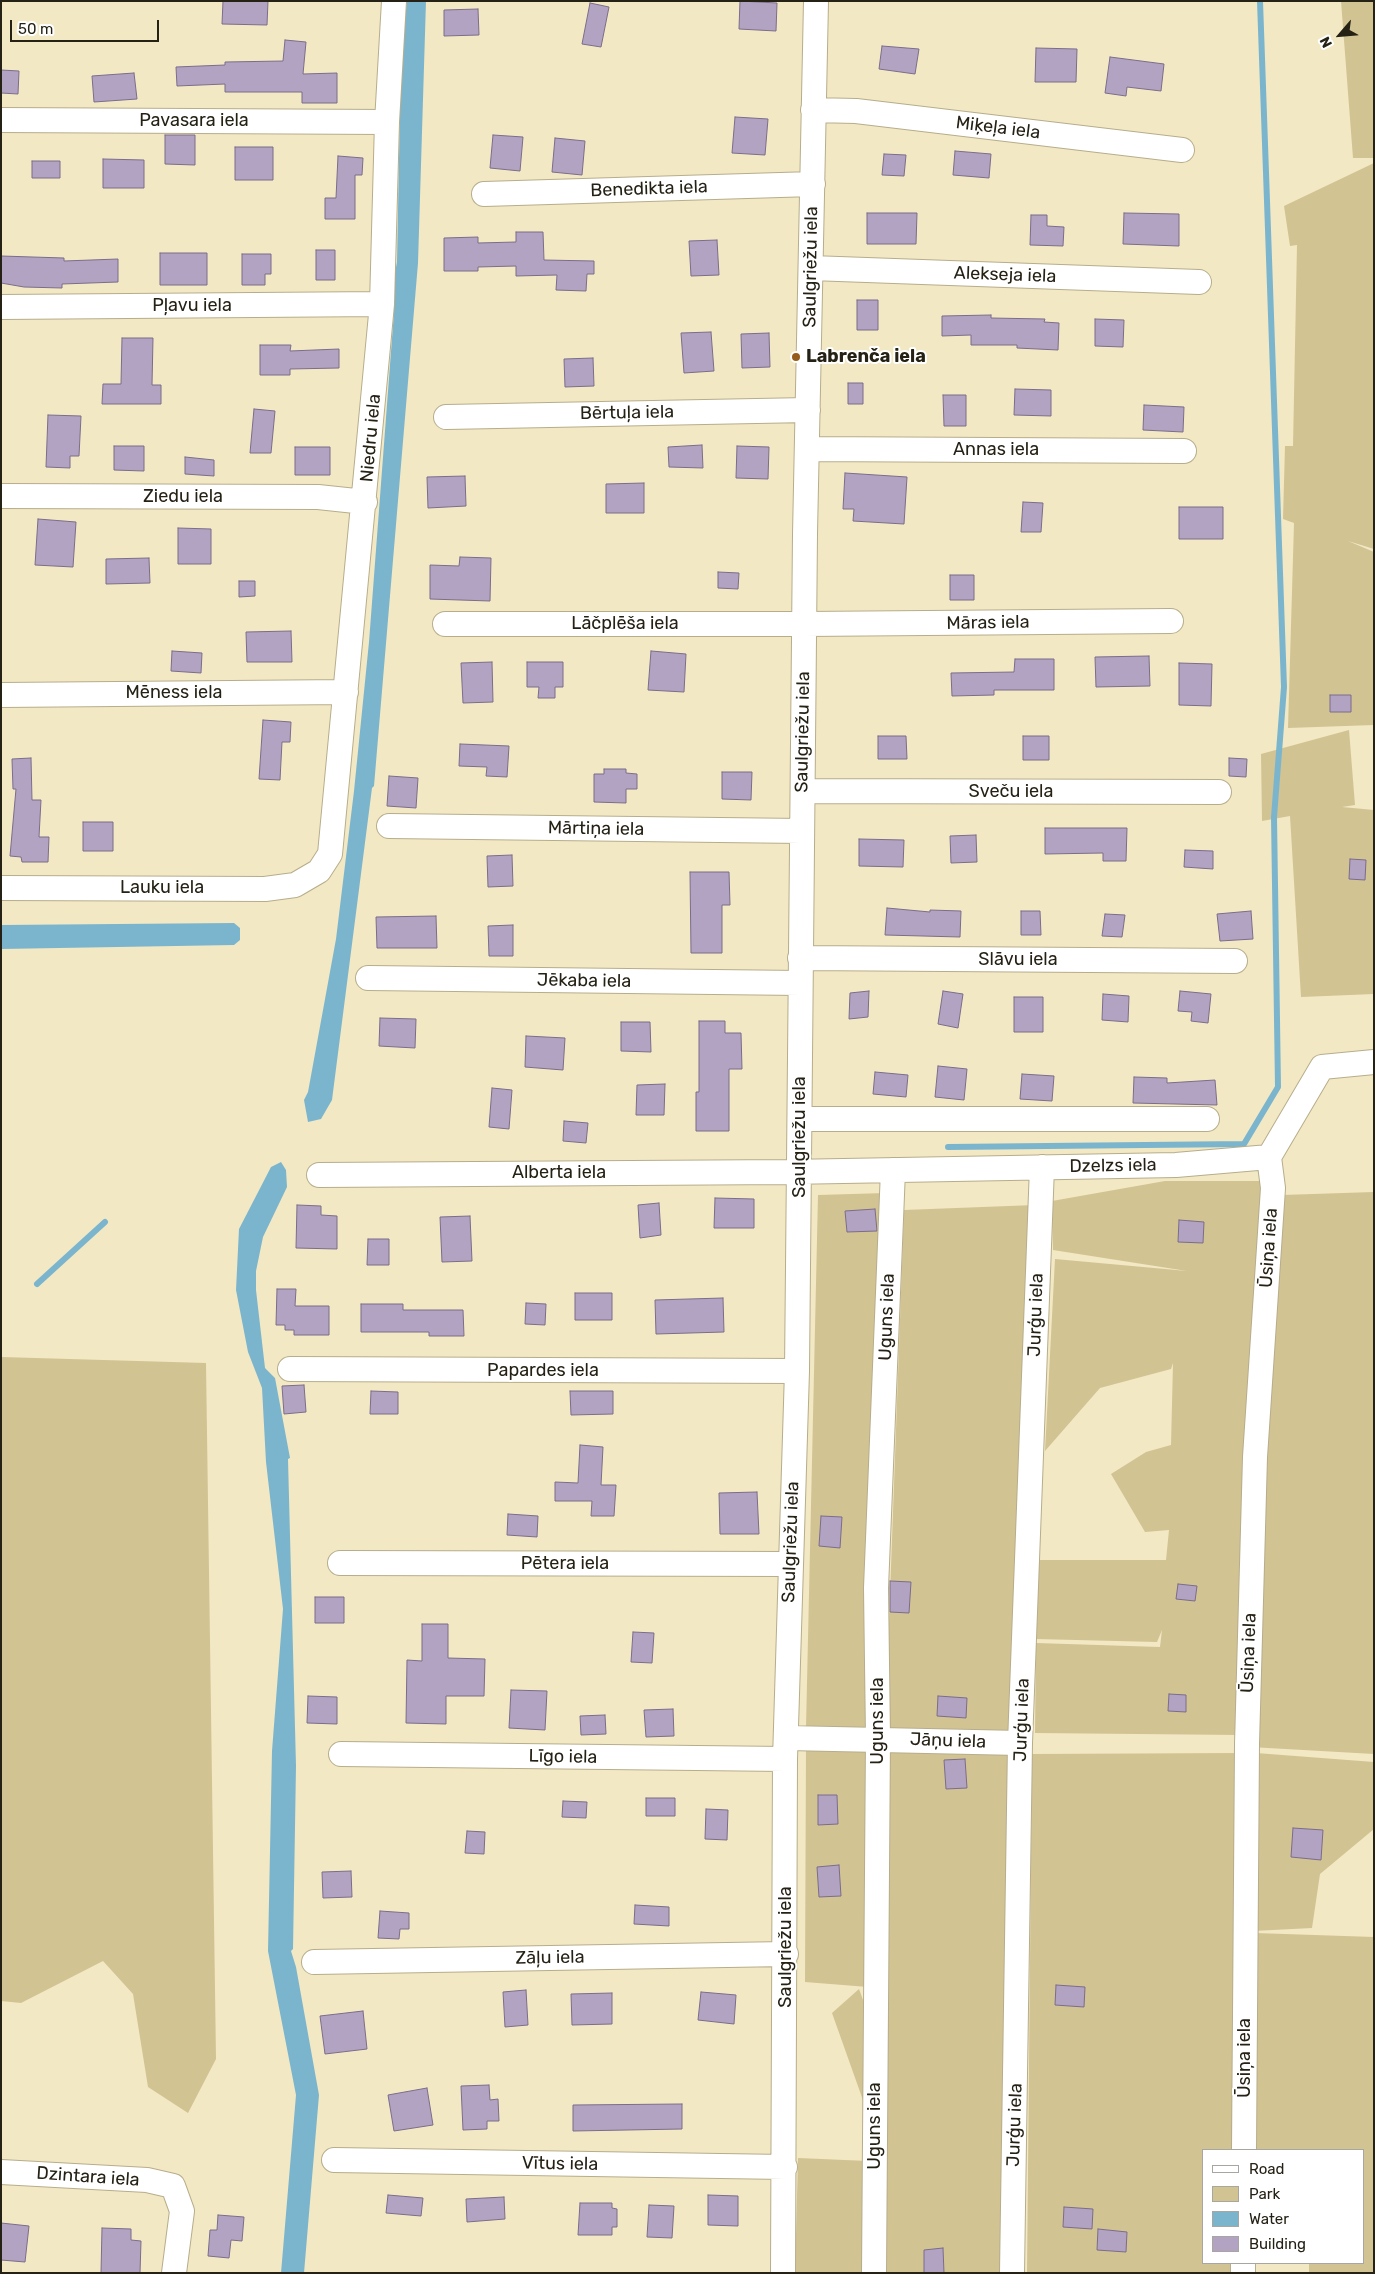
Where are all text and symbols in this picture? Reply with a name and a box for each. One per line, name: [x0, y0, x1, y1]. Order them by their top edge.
scale bar: [12, 10, 161, 42]
north arrow: [1315, 10, 1365, 60]
text: 50 m: [18, 20, 53, 38]
text: N: [1316, 34, 1336, 50]
street label: Pavasara iela: [139, 110, 249, 132]
street label: Miķeļa iela: [954, 112, 1042, 144]
street label: Benedikta iela: [590, 176, 708, 202]
street label: Saulgriežu iela: [799, 206, 823, 328]
street label: Alekseja iela: [953, 262, 1057, 288]
street label: Pļavu iela: [152, 295, 232, 317]
place label: Labrenča iela: [806, 346, 926, 368]
marker: Labrenča iela: [790, 351, 802, 363]
street label: Niedru iela: [356, 393, 386, 483]
street label: Bērtuļa iela: [580, 401, 674, 425]
street label: Annas iela: [953, 439, 1039, 461]
street label: Ziedu iela: [143, 486, 223, 508]
street label: Māras iela: [946, 611, 1030, 635]
street label: Lāčplēša iela: [571, 613, 679, 635]
street label: Saulgriežu iela: [791, 671, 815, 793]
street label: Mēness iela: [126, 682, 222, 704]
street label: Sveču iela: [969, 781, 1053, 803]
street label: Mārtiņa iela: [548, 817, 644, 841]
street label: Lauku iela: [120, 877, 204, 899]
street label: Slāvu iela: [978, 949, 1058, 971]
street label: Jēkaba iela: [537, 969, 631, 993]
street label: Saulgriežu iela: [789, 1076, 811, 1198]
street label: Dzelzs iela: [1069, 1154, 1157, 1178]
street label: Alberta iela: [512, 1162, 606, 1184]
street label: Ūsiņa iela: [1255, 1207, 1283, 1289]
street label: Uguns iela: [875, 1273, 899, 1361]
street label: Jurģu iela: [1024, 1273, 1048, 1357]
street label: Papardes iela: [487, 1360, 599, 1382]
street label: Saulgriežu iela: [778, 1481, 804, 1603]
street label: Pētera iela: [521, 1553, 609, 1575]
street label: Ūsiņa iela: [1237, 1613, 1261, 1693]
street label: Uguns iela: [867, 1677, 889, 1765]
street label: Jurģu iela: [1010, 1678, 1034, 1762]
street label: Jāņu iela: [910, 1729, 986, 1753]
street label: Līgo iela: [528, 1746, 598, 1768]
street label: Saulgriežu iela: [775, 1886, 797, 2008]
street label: Zāļu iela: [515, 1947, 585, 1969]
street label: Ūsiņa iela: [1234, 2018, 1256, 2098]
street label: Uguns iela: [864, 2082, 886, 2170]
street label: Jurģu iela: [1003, 2083, 1027, 2167]
legend: [1202, 2149, 1365, 2264]
street label: Vītus iela: [522, 2153, 598, 2175]
text: Road: [1249, 2160, 1285, 2178]
street label: Dzintara iela: [36, 2163, 140, 2191]
text: Park: [1249, 2185, 1280, 2203]
text: Water: [1249, 2210, 1289, 2228]
text: Building: [1249, 2235, 1306, 2253]

